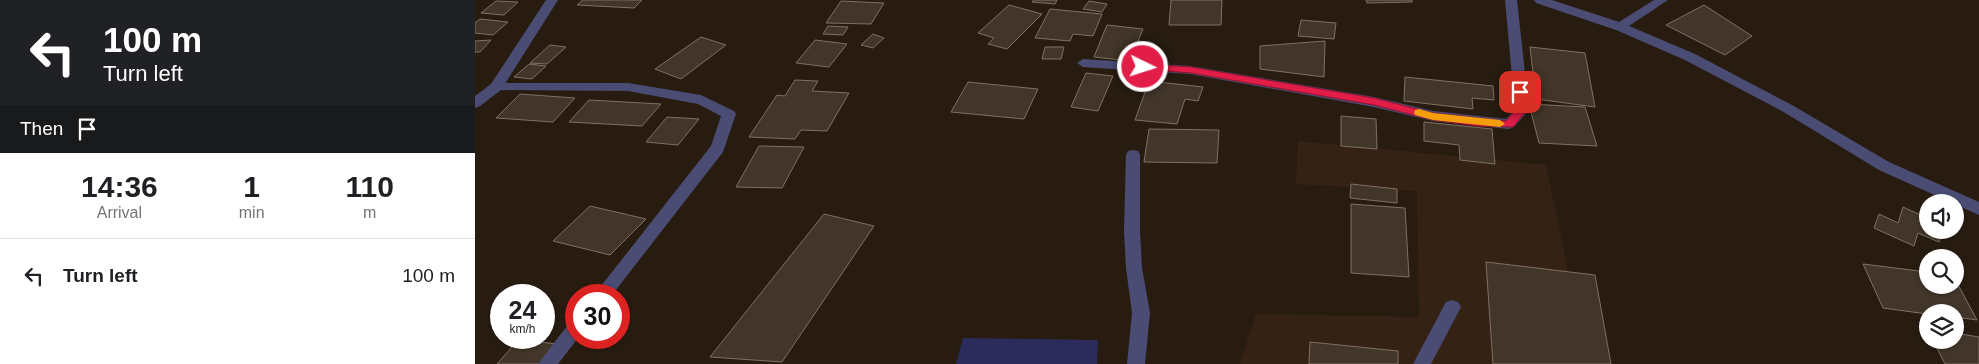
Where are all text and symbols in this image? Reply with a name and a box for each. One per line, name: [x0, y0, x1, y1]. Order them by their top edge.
icon: left: [20, 20, 85, 85]
text: 100 m: [103, 20, 202, 59]
position arrow: [1116, 40, 1168, 92]
text: Turn left: [103, 61, 183, 86]
pin: [1499, 71, 1541, 113]
icon: arrive: [1506, 78, 1534, 106]
icon: arrive: [73, 115, 101, 143]
text: Then: [20, 118, 63, 139]
text: 14:36: [81, 170, 158, 203]
text: 1: [243, 170, 260, 203]
text: 110: [346, 170, 394, 203]
map controls: [1919, 194, 1964, 349]
button: sound: [1919, 194, 1964, 239]
text: Arrival: [97, 204, 142, 221]
text: min: [239, 204, 265, 221]
text: m: [363, 204, 376, 221]
button: search: [1919, 249, 1964, 294]
icon: left: [20, 262, 48, 290]
text: Turn left: [63, 265, 138, 286]
text: 100 m: [402, 265, 455, 286]
speed limit sign: 30: [565, 284, 630, 349]
text: 24: [509, 296, 536, 324]
button: layers: [1919, 304, 1964, 349]
text: km/h: [509, 322, 536, 336]

